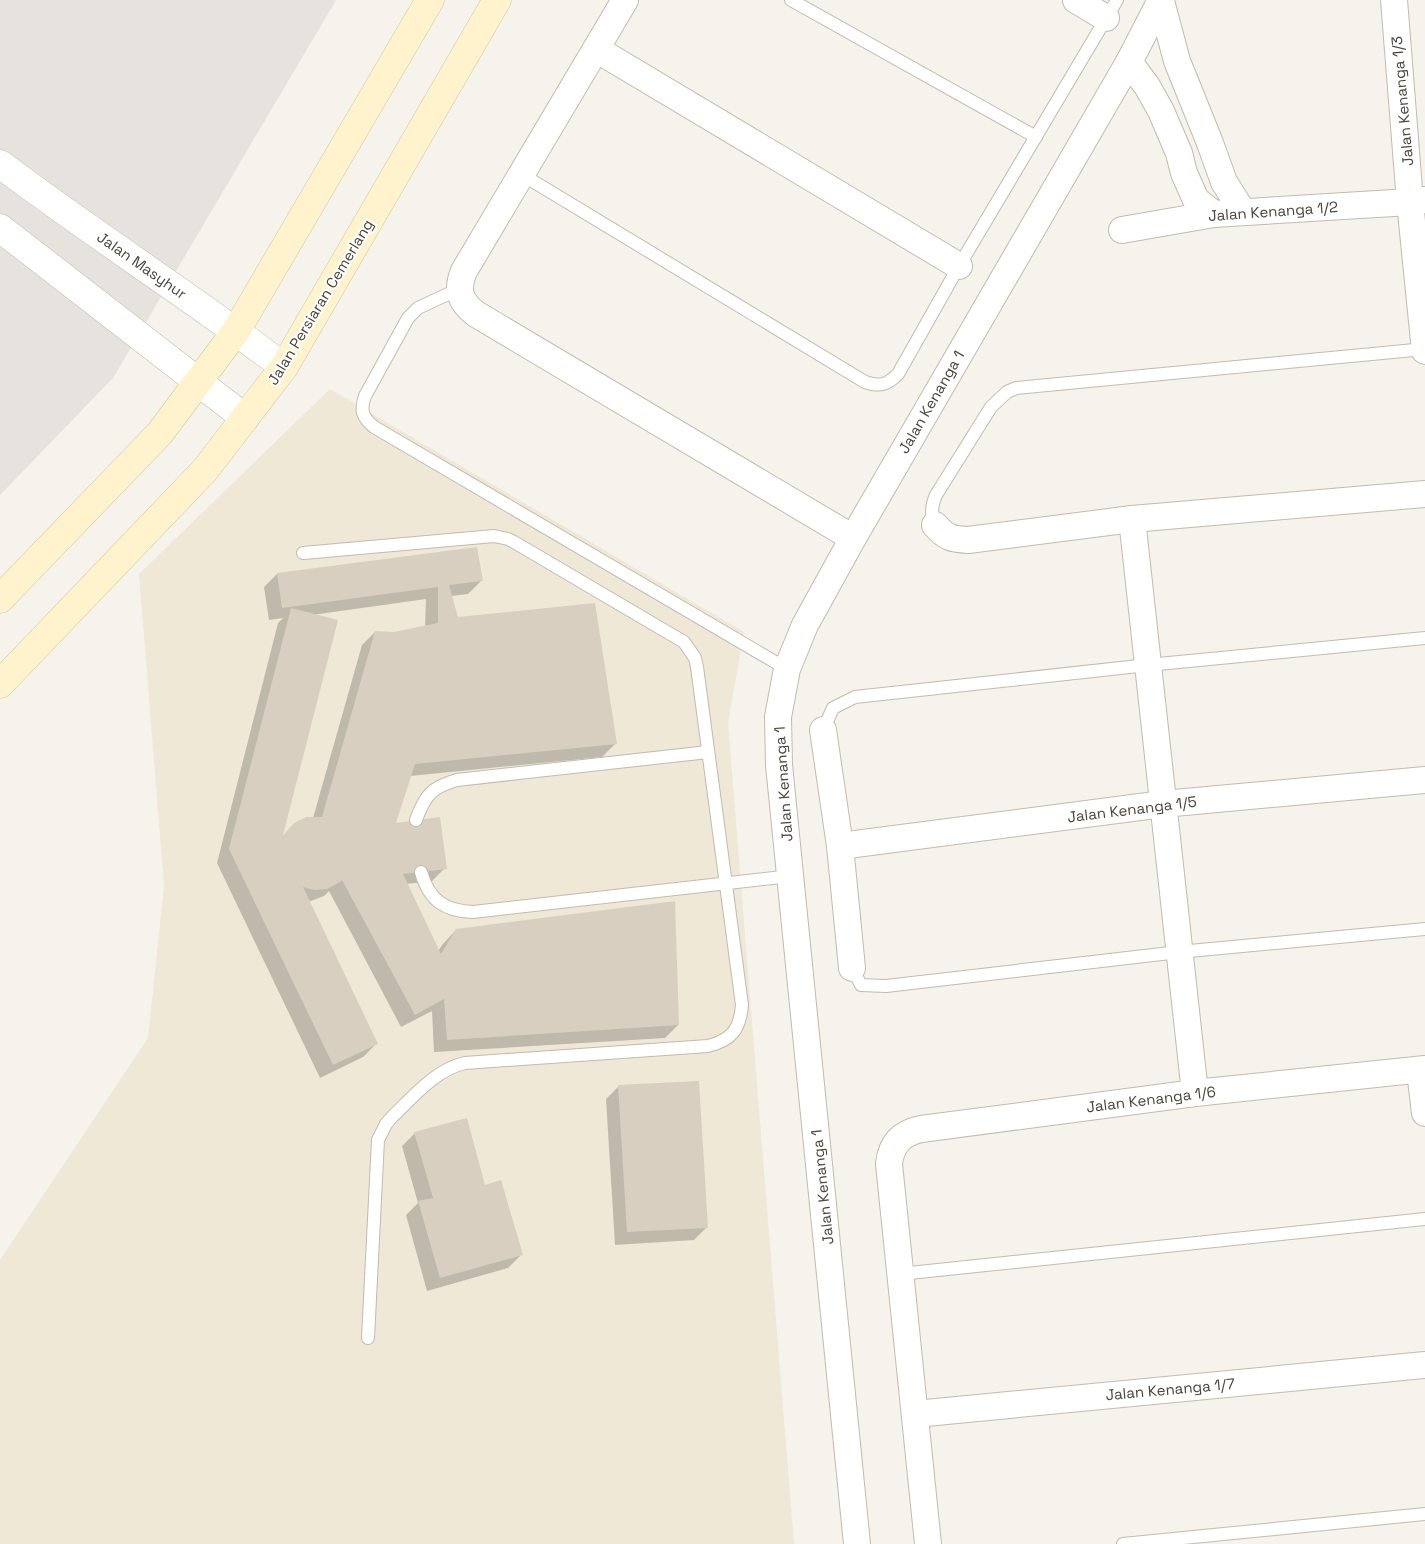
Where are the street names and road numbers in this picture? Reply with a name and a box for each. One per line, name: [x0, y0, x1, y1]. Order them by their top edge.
street label: Jalan Kenanga 1/3: [1387, 35, 1417, 167]
street label: Jalan Kenanga 1/2: [1207, 197, 1339, 225]
street label: Jalan Persiaran Cemerlang: [263, 216, 377, 388]
street label: Jalan Masyhur: [94, 227, 191, 303]
street label: Jalan Kenanga 1: [894, 347, 968, 457]
street label: Jalan Kenanga 1: [769, 726, 797, 842]
street label: Jalan Kenanga 1/5: [1066, 792, 1198, 826]
street label: Jalan Kenanga 1/6: [1085, 1082, 1217, 1116]
street label: Jalan Kenanga 1: [807, 1129, 837, 1245]
street label: Jalan Kenanga 1/7: [1105, 1374, 1235, 1404]

